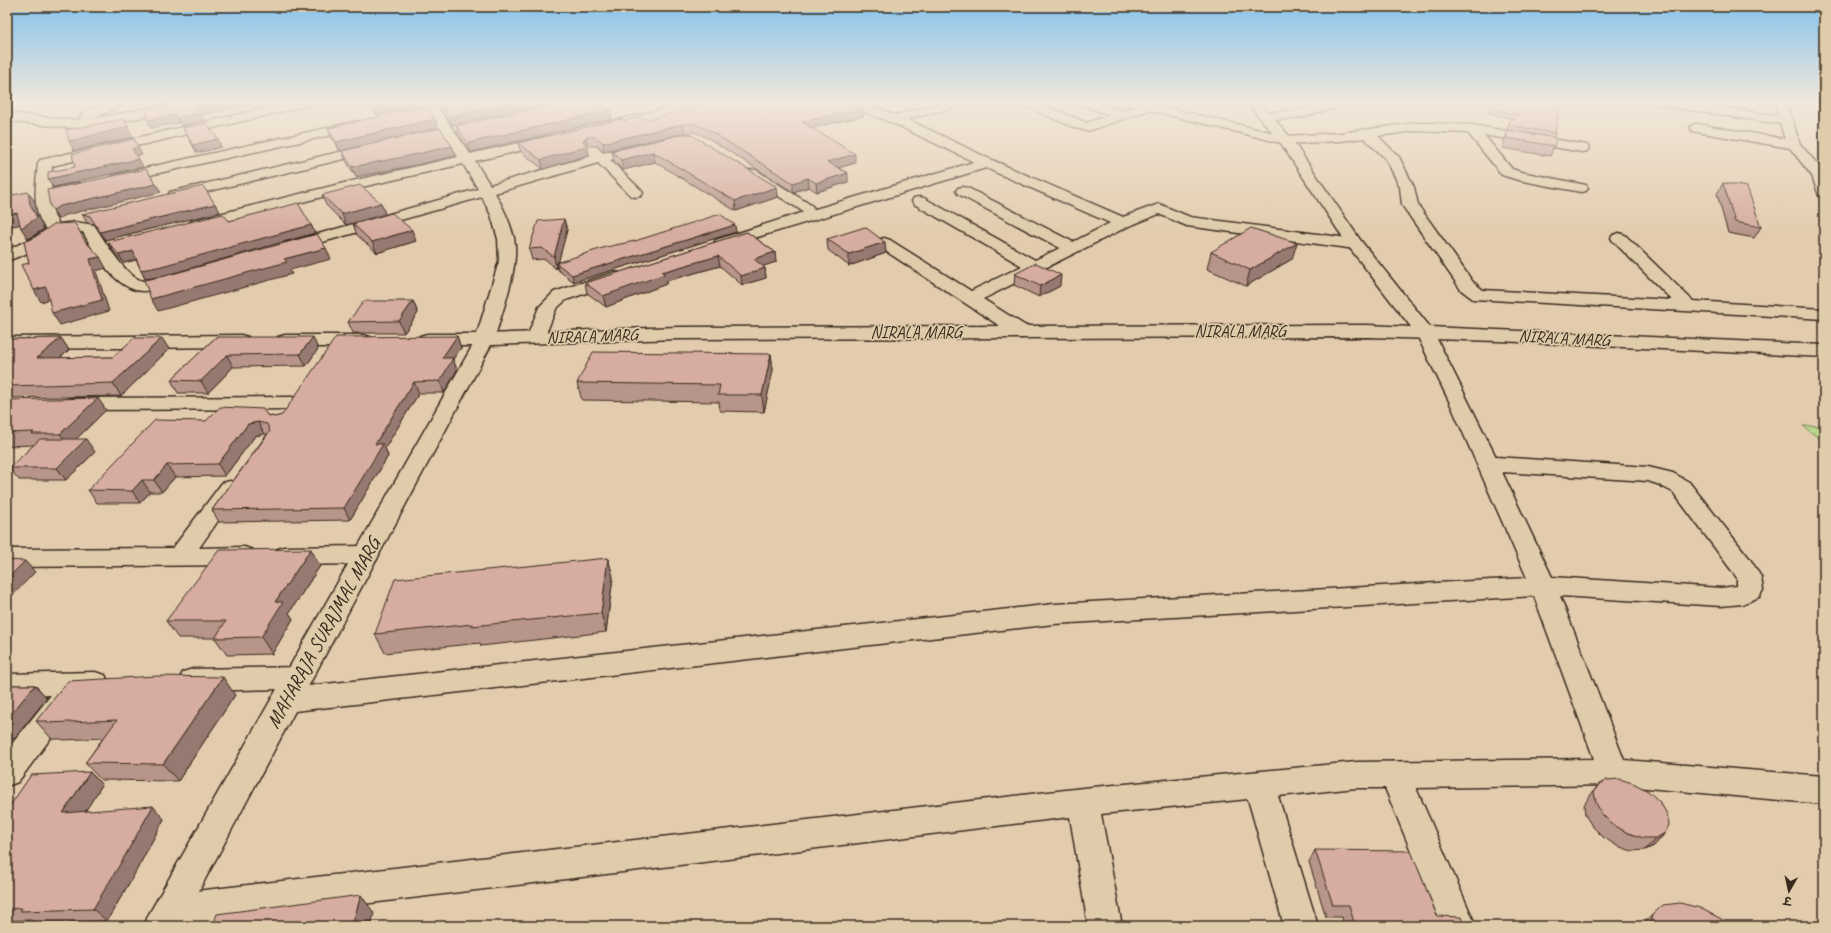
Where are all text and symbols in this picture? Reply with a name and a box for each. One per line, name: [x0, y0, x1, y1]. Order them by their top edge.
street label: NIRALA MARG: [1195, 321, 1288, 342]
street label: NIRALA MARG: [871, 322, 964, 343]
street label: NIRALA MARG: [546, 324, 640, 348]
street label: NIRALA MARG: [1518, 325, 1612, 351]
street label: MAHARAJA SURAJMAL MARG: [260, 531, 387, 732]
north arrow: [1769, 871, 1809, 911]
text: उ: [1781, 893, 1793, 909]

